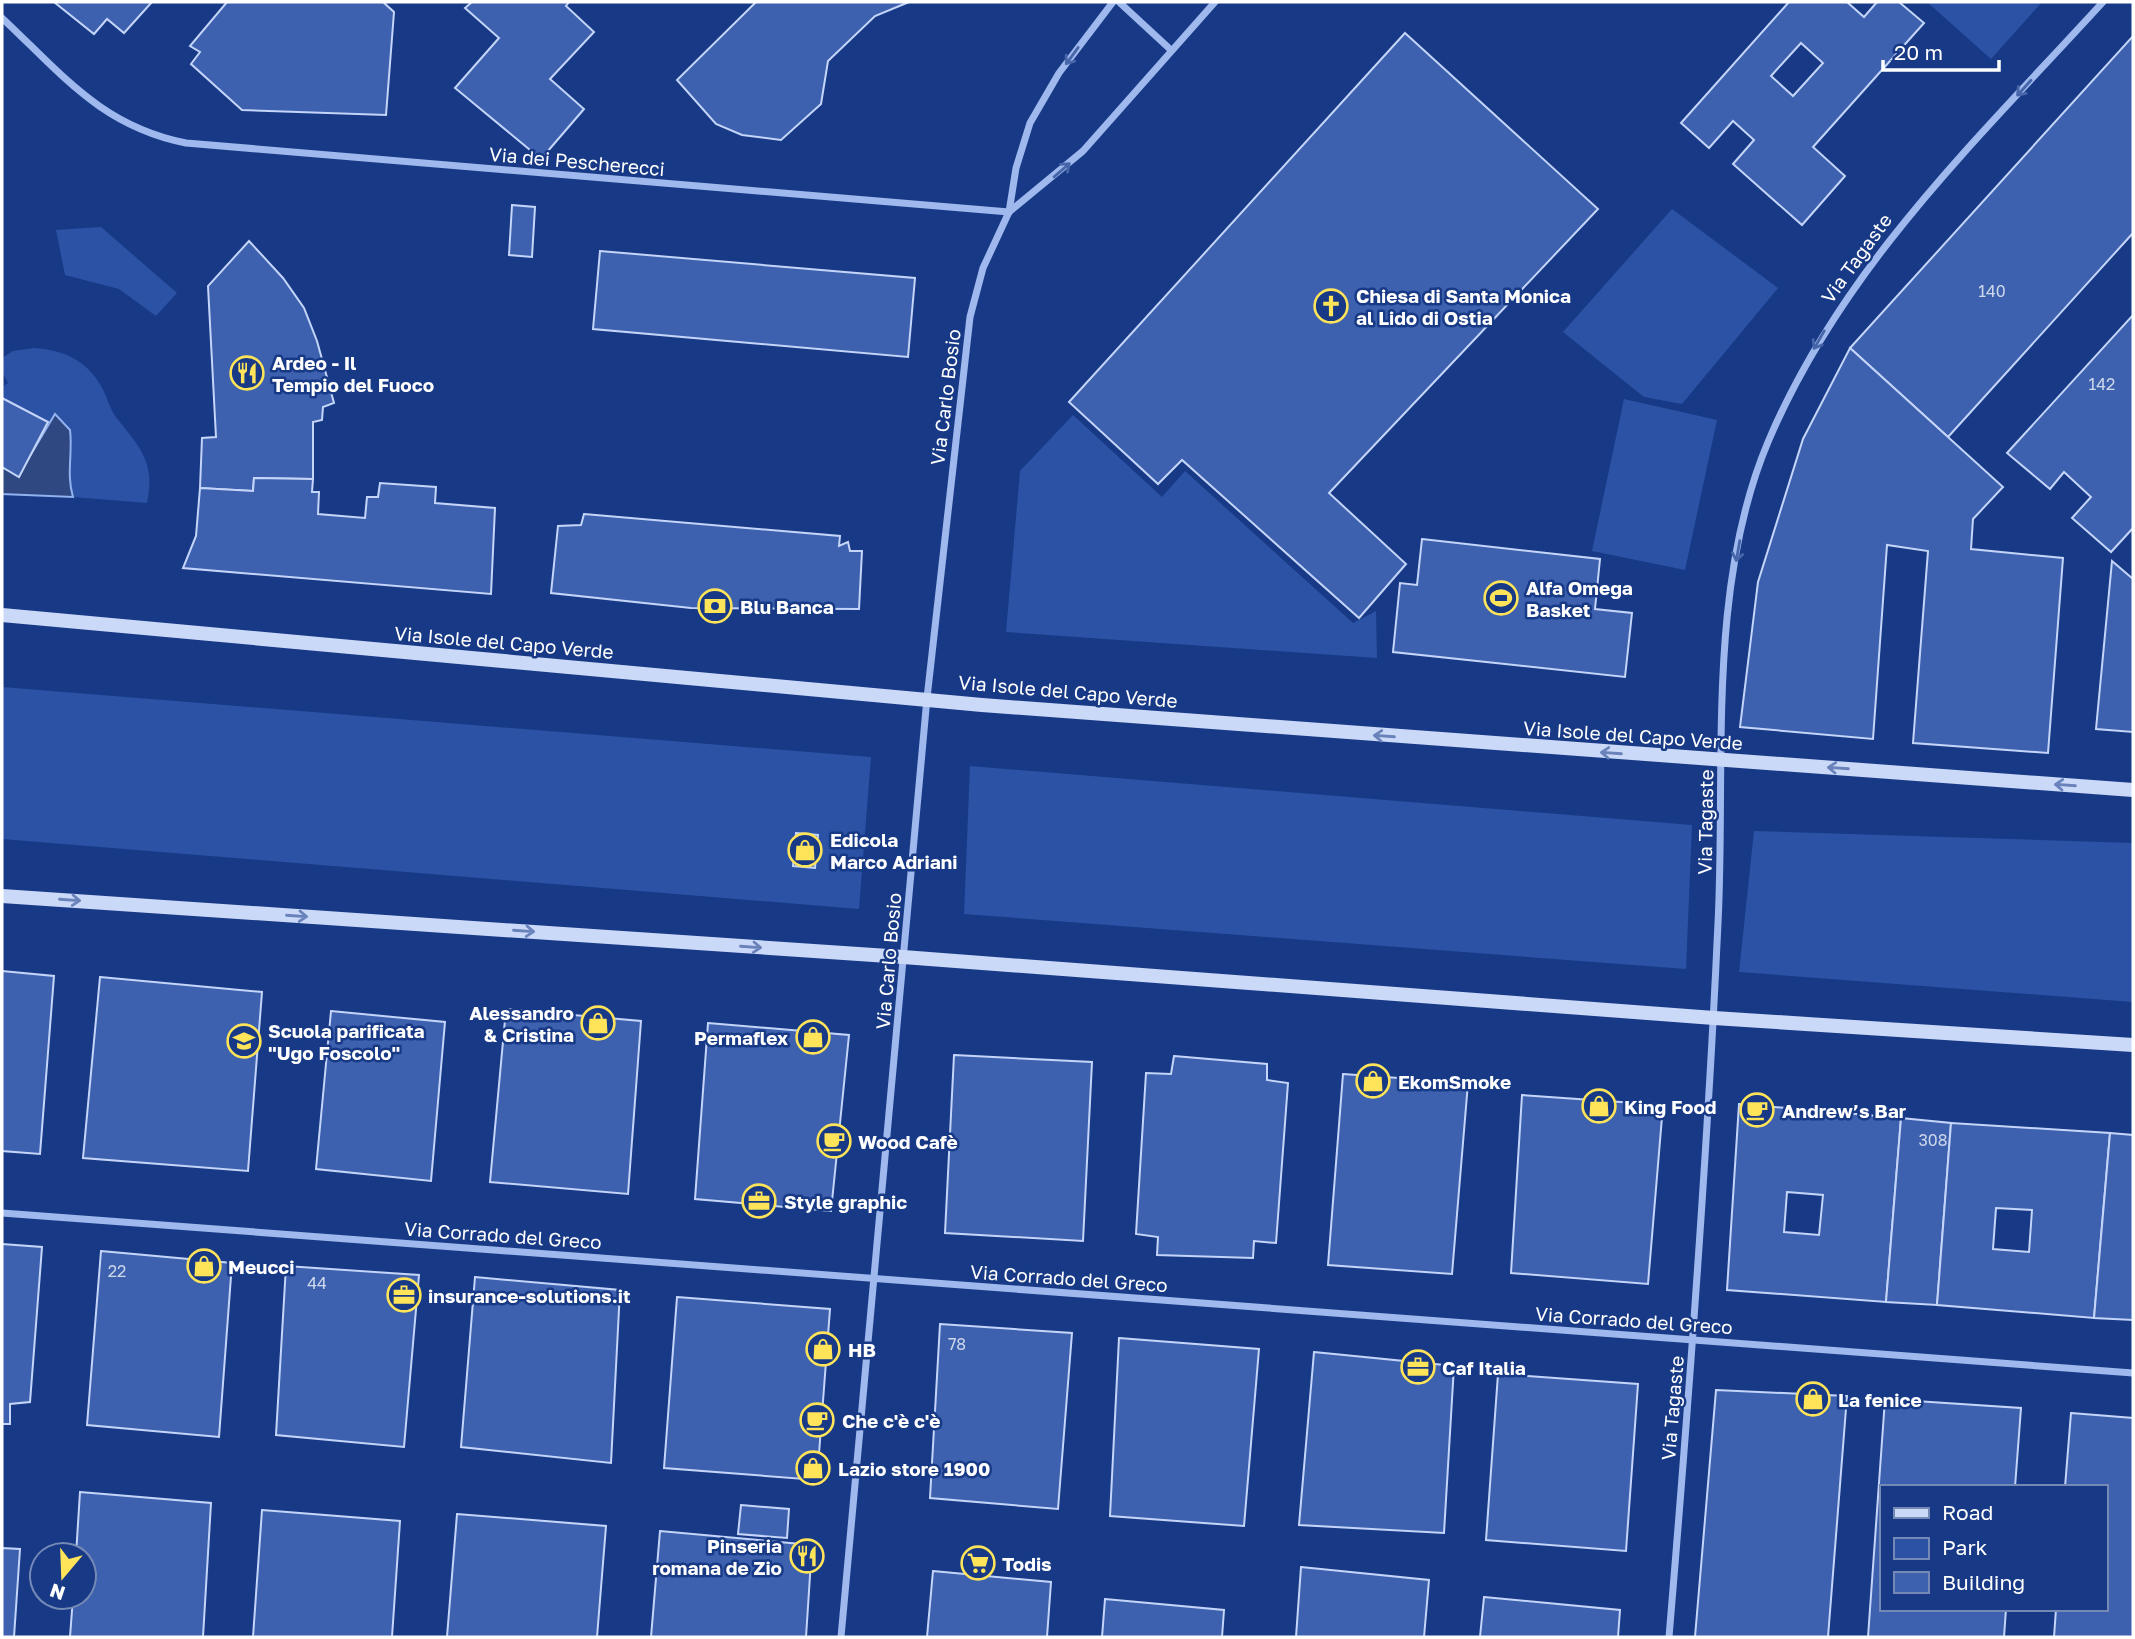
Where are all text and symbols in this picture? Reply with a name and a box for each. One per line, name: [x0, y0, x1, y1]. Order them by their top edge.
scale bar: [1883, 28, 1998, 72]
text: 20 m: [1894, 39, 1943, 65]
one-way arrow: [1064, 46, 1079, 65]
one-way arrow: [2016, 79, 2032, 97]
street label: Via dei Pescherecci: [488, 142, 666, 180]
one-way arrow: [1053, 162, 1071, 178]
street label: Via Tagaste: [1816, 209, 1896, 307]
house number: 140: [1978, 281, 2006, 301]
place label: Chiesa di Santa Monica al Lido di Ostia: [1356, 284, 1571, 329]
church icon: Chiesa di Santa Monica al Lido di Ostia: [1312, 287, 1350, 325]
street label: Via Carlo Bosio: [925, 328, 965, 466]
one-way arrow: [1812, 330, 1826, 350]
place label: Ardeo - Il Tempio del Fuoco: [272, 351, 434, 396]
restaurant icon: Ardeo - Il Tempio del Fuoco: [228, 354, 266, 392]
house number: 142: [2089, 374, 2115, 394]
one-way arrow: [1731, 539, 1744, 562]
place label: Alfa Omega Basket: [1526, 576, 1633, 621]
sports icon: Alfa Omega Basket: [1482, 579, 1520, 617]
bank icon: Blu Banca: [696, 587, 734, 625]
place label: Blu Banca: [740, 595, 834, 618]
street label: Via Isole del Capo Verde: [393, 621, 615, 663]
street label: Via Isole del Capo Verde: [957, 670, 1179, 712]
street label: Via Isole del Capo Verde: [1522, 716, 1744, 754]
one-way arrow: [1374, 729, 1396, 742]
one-way arrow: [1601, 746, 1623, 759]
one-way arrow: [1827, 762, 1850, 775]
street label: Via Tagaste: [1693, 769, 1717, 875]
one-way arrow: [2054, 778, 2077, 791]
place label: Edicola Marco Adriani: [830, 828, 957, 873]
shop icon: Edicola Marco Adriani: [786, 831, 824, 869]
street label: Via Carlo Bosio: [871, 892, 905, 1030]
one-way arrow: [58, 894, 81, 907]
one-way arrow: [285, 910, 308, 923]
one-way arrow: [512, 925, 535, 938]
one-way arrow: [739, 940, 762, 953]
place label: Alessandro & Cristina: [469, 1001, 574, 1046]
shop icon: Alessandro & Cristina: [579, 1004, 617, 1042]
shop icon: Permaflex: [794, 1018, 832, 1056]
place label: Scuola parificata "Ugo Foscolo": [268, 1019, 425, 1064]
school or university icon: Scuola parificata "Ugo Foscolo": [225, 1022, 263, 1060]
place label: Permaflex: [694, 1026, 788, 1049]
shop icon: EkomSmoke: [1354, 1062, 1392, 1100]
place label: EkomSmoke: [1398, 1070, 1511, 1093]
shop icon: King Food: [1580, 1087, 1618, 1125]
cafe icon: Andrew’s Bar: [1738, 1091, 1776, 1129]
place label: King Food: [1624, 1095, 1717, 1118]
place label: Andrew’s Bar: [1782, 1099, 1907, 1122]
cafe icon: Wood Cafè: [815, 1122, 853, 1160]
place label: Wood Cafè: [858, 1130, 958, 1153]
house number: 308: [1918, 1130, 1948, 1150]
office icon: Style graphic: [740, 1182, 778, 1220]
place label: Style graphic: [784, 1190, 907, 1213]
street label: Via Corrado del Greco: [404, 1217, 602, 1253]
shop icon: Meucci: [185, 1247, 223, 1285]
place label: Meucci: [228, 1255, 294, 1278]
street label: Via Corrado del Greco: [970, 1260, 1168, 1296]
house number: 22: [108, 1261, 126, 1281]
house number: 44: [307, 1273, 327, 1293]
office icon: insurance-solutions.it: [385, 1276, 423, 1314]
place label: insurance-solutions.it: [428, 1284, 631, 1307]
street label: Via Corrado del Greco: [1535, 1302, 1733, 1338]
shop icon: HB: [804, 1330, 842, 1368]
house number: 78: [948, 1334, 966, 1354]
place label: HB: [848, 1338, 876, 1361]
office icon: Caf Italia: [1399, 1348, 1437, 1386]
street label: Via Tagaste: [1656, 1355, 1688, 1461]
place label: Caf Italia: [1442, 1356, 1526, 1379]
shop icon: La fenice: [1794, 1380, 1832, 1418]
place label: La fenice: [1838, 1388, 1922, 1411]
cafe icon: Che c'è c'è: [798, 1401, 836, 1439]
place label: Che c'è c'è: [842, 1409, 940, 1432]
shop icon: Lazio store 1900: [794, 1449, 832, 1487]
place label: Lazio store 1900: [838, 1457, 990, 1480]
legend: [1880, 1485, 2107, 1611]
text: Road: [1942, 1499, 1993, 1525]
place label: Pinseria romana de Zio: [652, 1534, 782, 1579]
text: Park: [1942, 1534, 1988, 1560]
restaurant icon: Pinseria romana de Zio: [788, 1537, 826, 1575]
north arrow: [28, 1541, 98, 1611]
supermarket icon: Todis: [959, 1544, 997, 1582]
place label: Todis: [1002, 1552, 1052, 1575]
text: Building: [1942, 1569, 2025, 1595]
text: N: [47, 1579, 68, 1606]

